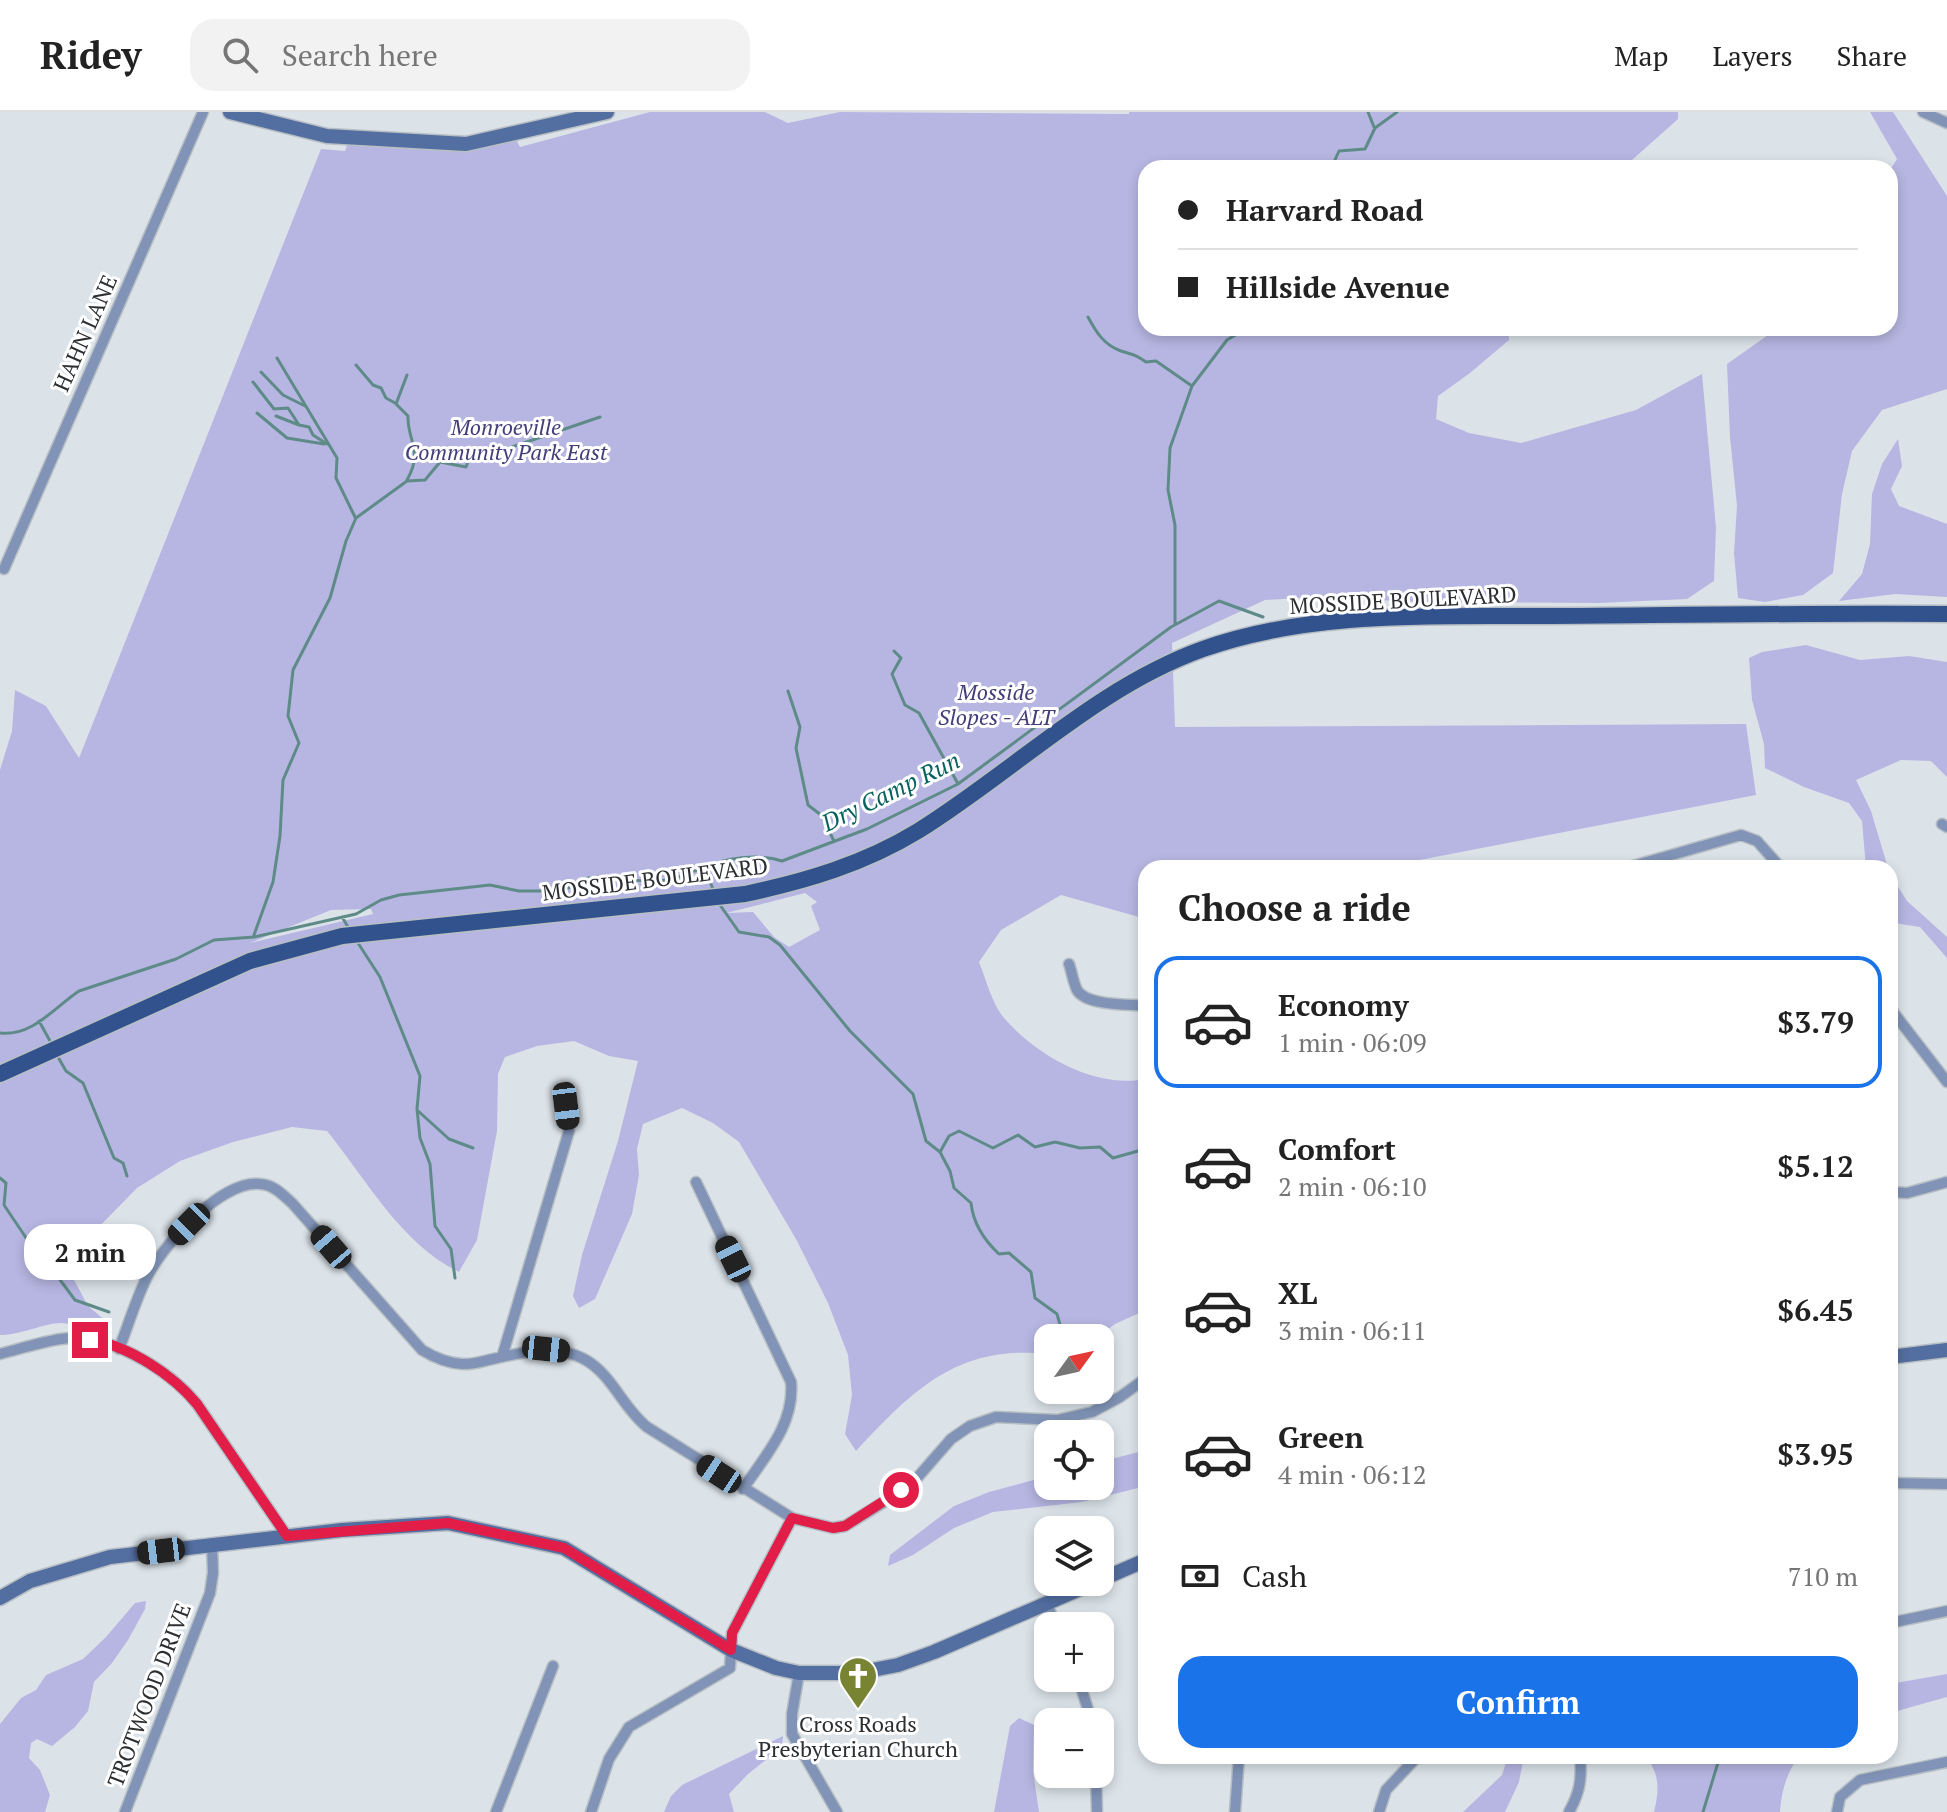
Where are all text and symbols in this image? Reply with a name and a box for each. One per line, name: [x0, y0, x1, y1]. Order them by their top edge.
search box: [190, 19, 750, 91]
text: Ridey: [40, 30, 142, 80]
icon: search: [218, 33, 262, 77]
text: Search here: [282, 35, 438, 75]
text: Map: [1614, 37, 1668, 74]
text: Layers: [1712, 37, 1793, 74]
text: Share: [1837, 37, 1907, 74]
text: Harvard Road: [1226, 190, 1424, 230]
text: Hillside Avenue: [1226, 267, 1450, 307]
street label: HAHN LANE: [46, 270, 123, 396]
park label: Monroeville Community Park East: [405, 412, 608, 466]
street label: MOSSIDE BOULEVARD: [1289, 579, 1517, 620]
park label: Mosside Slopes - ALT: [938, 677, 1056, 731]
water label: Dry Camp Run: [815, 744, 965, 839]
street label: MOSSIDE BOULEVARD: [540, 850, 770, 907]
text: Choose a ride: [1178, 884, 1411, 931]
text: Economy: [1278, 985, 1409, 1025]
icon: car: [1182, 986, 1254, 1058]
text: $3.79: [1777, 1002, 1854, 1042]
text: 1 min · 06:09: [1278, 1025, 1427, 1059]
car: [551, 1081, 581, 1131]
text: Comfort: [1278, 1129, 1396, 1169]
icon: car: [1182, 1130, 1254, 1202]
text: $5.12: [1777, 1146, 1854, 1186]
text: 2 min · 06:10: [1278, 1169, 1427, 1203]
car: [164, 1199, 214, 1249]
car: [306, 1221, 356, 1273]
callout: 2 min: [24, 1224, 156, 1280]
car: [712, 1232, 754, 1286]
text: 2 min: [54, 1235, 126, 1269]
text: XL: [1278, 1273, 1317, 1313]
icon: car: [1182, 1274, 1254, 1346]
text: $6.45: [1777, 1290, 1854, 1330]
text: 3 min · 06:11: [1278, 1313, 1427, 1347]
route end: [72, 1322, 108, 1358]
north arrow: [1034, 1324, 1114, 1404]
map controls: [1034, 1324, 1114, 1788]
car: [521, 1335, 571, 1363]
text: Green: [1278, 1417, 1364, 1457]
icon: car: [1182, 1418, 1254, 1490]
button: locate: [1034, 1420, 1114, 1500]
text: $3.95: [1777, 1434, 1854, 1474]
car: [692, 1451, 746, 1497]
text: 4 min · 06:12: [1278, 1457, 1427, 1491]
route start: [883, 1472, 919, 1508]
button: layers: [1034, 1516, 1114, 1596]
car: [136, 1536, 186, 1566]
icon: cash: [1178, 1554, 1222, 1598]
text: Cash: [1242, 1556, 1307, 1596]
text: 710 m: [1788, 1559, 1858, 1593]
street label: TROTWOOD DRIVE: [100, 1599, 197, 1791]
button: +: [1034, 1612, 1114, 1692]
church icon: Cross Roads Presbyterian Church: [837, 1655, 879, 1710]
button: Confirm: [1178, 1656, 1858, 1748]
button: −: [1034, 1708, 1114, 1788]
place label: Cross Roads Presbyterian Church: [758, 1709, 958, 1763]

